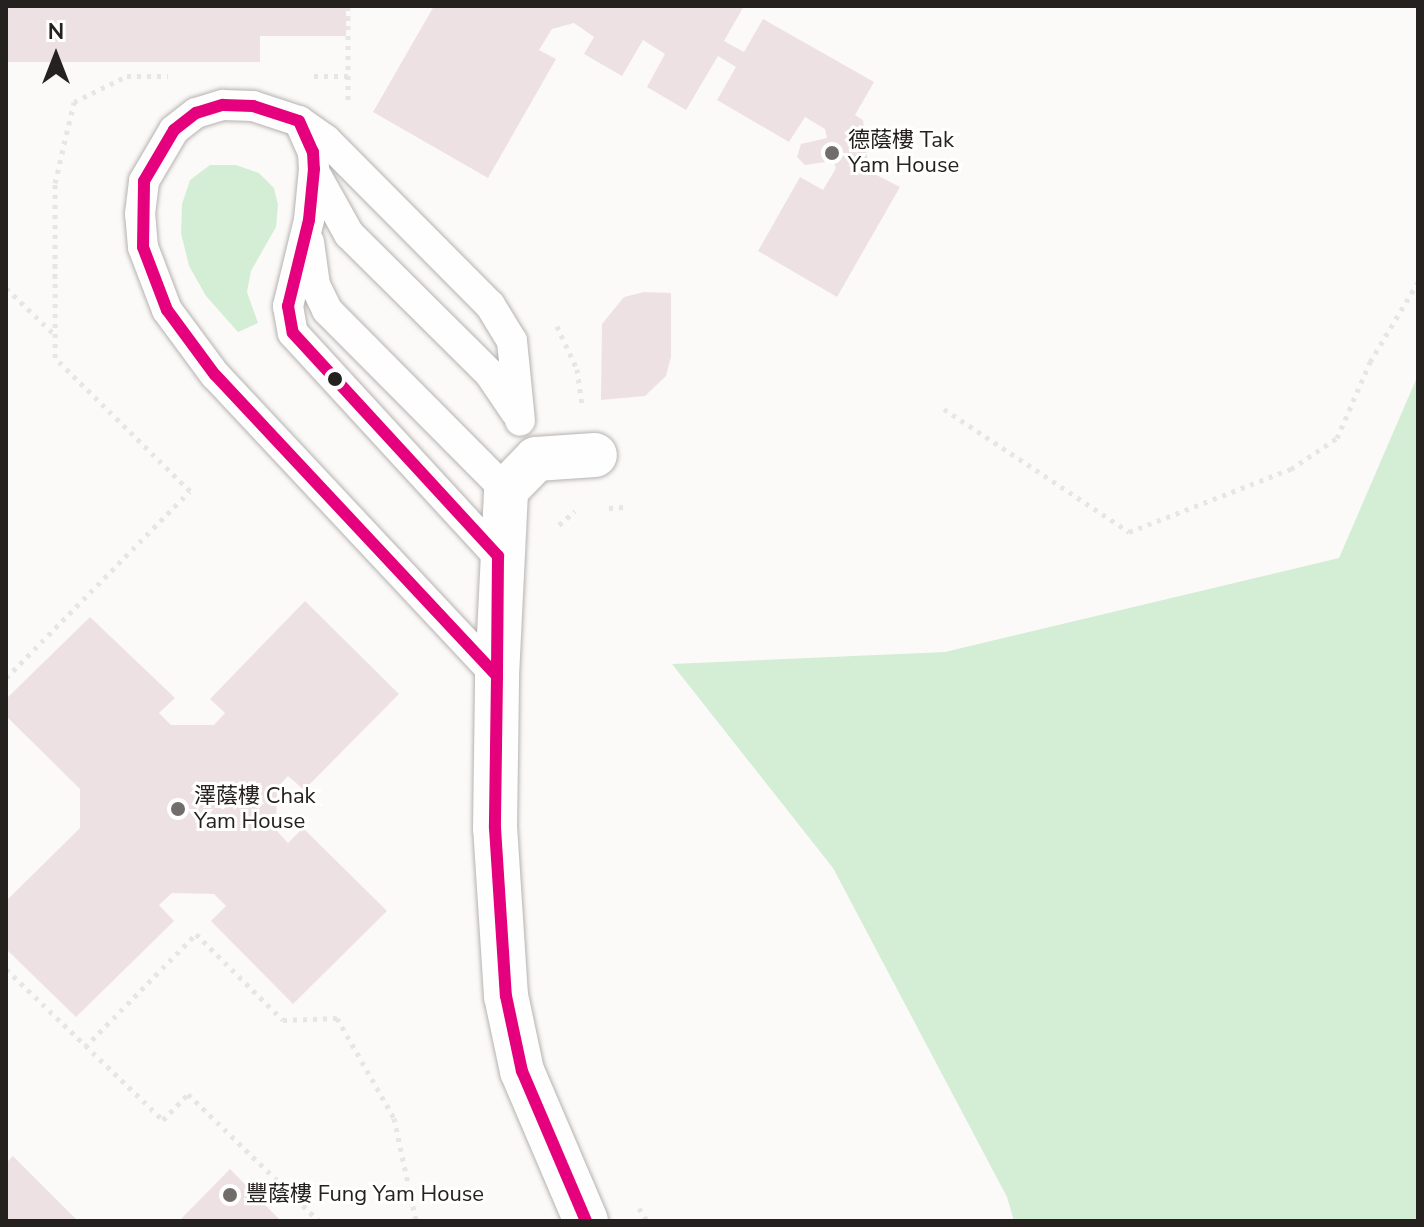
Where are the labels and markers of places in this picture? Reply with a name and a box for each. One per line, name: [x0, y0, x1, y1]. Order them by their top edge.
place label: 德蔭樓 Tak Yam House: [848, 127, 959, 178]
marker: 德蔭樓 Tak Yam House: [823, 144, 841, 162]
unlabelled marker: [327, 371, 343, 387]
place label: 澤蔭樓 Chak Yam House: [194, 783, 316, 834]
marker: 澤蔭樓 Chak Yam House: [169, 800, 187, 818]
place label: 豐蔭樓 Fung Yam House: [246, 1182, 484, 1208]
marker: 豐蔭樓 Fung Yam House: [221, 1186, 239, 1204]

